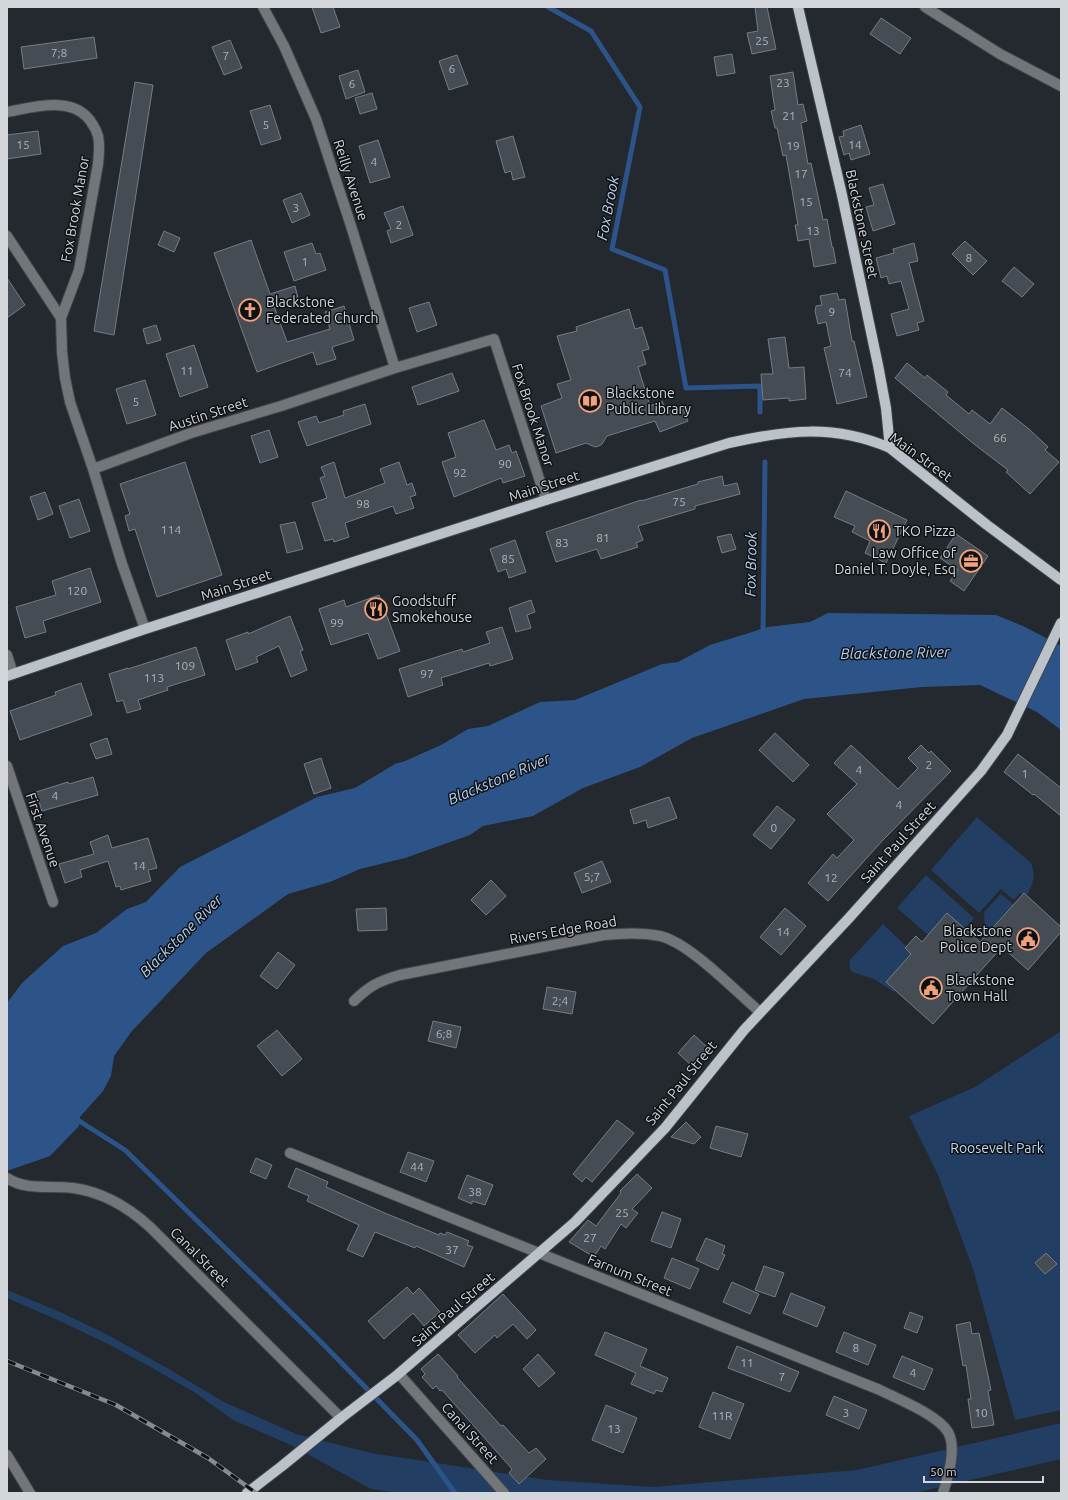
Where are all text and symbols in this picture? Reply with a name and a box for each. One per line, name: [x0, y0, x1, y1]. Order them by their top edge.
house number: 25: [755, 34, 769, 47]
house number: 7;8: [51, 46, 67, 59]
house number: 7: [223, 49, 229, 62]
house number: 6: [449, 62, 456, 75]
house number: 23: [776, 76, 790, 89]
house number: 6: [349, 77, 356, 90]
house number: 21: [782, 109, 796, 122]
house number: 5: [263, 118, 269, 131]
street label: Reilly Avenue: [330, 137, 372, 223]
house number: 15: [16, 138, 30, 151]
house number: 14: [848, 138, 862, 151]
house number: 19: [786, 139, 800, 152]
street label: Fox Brook Manor: [58, 154, 92, 263]
house number: 4: [371, 155, 378, 168]
house number: 17: [794, 167, 808, 180]
street label: Blackstone Street: [843, 168, 881, 280]
water label: Fox Brook: [593, 174, 622, 242]
house number: 15: [799, 195, 813, 208]
house number: 3: [293, 201, 299, 214]
house number: 2: [396, 218, 402, 231]
house number: 13: [806, 224, 820, 237]
house number: 8: [966, 251, 973, 264]
house number: 1: [302, 255, 308, 268]
place label: Blackstone Federated Church: [266, 294, 378, 326]
church icon: Blackstone Federated Church: [237, 297, 263, 323]
house number: 9: [829, 305, 835, 318]
street label: Fox Brook Manor: [509, 361, 557, 469]
house number: 11: [180, 364, 194, 377]
house number: 74: [838, 366, 852, 379]
place label: Blackstone Public Library: [606, 385, 691, 417]
library icon: Blackstone Public Library: [577, 388, 603, 414]
street label: Austin Street: [166, 394, 250, 434]
house number: 5: [133, 395, 139, 408]
street label: Main Street: [887, 429, 956, 485]
house number: 66: [993, 431, 1007, 444]
house number: 90: [498, 457, 512, 470]
house number: 92: [453, 466, 467, 479]
street label: Main Street: [507, 467, 582, 505]
house number: 75: [672, 495, 686, 508]
house number: 98: [356, 497, 370, 510]
restaurant icon: TKO Pizza: [866, 518, 892, 544]
house number: 114: [161, 523, 181, 536]
place label: TKO Pizza: [894, 523, 956, 539]
house number: 81: [596, 531, 610, 544]
water label: Fox Brook: [741, 531, 760, 597]
house number: 83: [555, 536, 569, 549]
place label: Law Office of Daniel T. Doyle, Esq: [834, 545, 957, 577]
office icon: Law Office of Daniel T. Doyle, Esq: [958, 548, 984, 574]
house number: 85: [501, 552, 515, 565]
street label: Main Street: [199, 566, 274, 604]
house number: 120: [67, 584, 87, 597]
place label: Goodstuff Smokehouse: [392, 593, 472, 625]
restaurant icon: Goodstuff Smokehouse: [363, 596, 389, 622]
house number: 99: [330, 616, 344, 629]
water label: Blackstone River: [840, 643, 951, 662]
house number: 109: [175, 659, 195, 672]
house number: 97: [420, 667, 434, 680]
house number: 113: [144, 671, 164, 684]
water label: Blackstone River: [445, 749, 554, 808]
house number: 2: [926, 758, 932, 771]
house number: 4: [856, 763, 863, 776]
house number: 1: [1022, 767, 1028, 780]
house number: 4: [52, 789, 59, 802]
street label: First Avenue: [23, 791, 63, 869]
street label: Saint Paul Street: [857, 798, 939, 886]
house number: 4: [896, 798, 903, 811]
house number: 0: [771, 821, 778, 834]
house number: 14: [132, 859, 146, 872]
house number: 5;7: [584, 870, 600, 883]
house number: 12: [824, 871, 838, 884]
water label: Blackstone River: [136, 890, 226, 980]
street label: Rivers Edge Road: [508, 913, 618, 947]
place label: Blackstone Police Dept: [940, 923, 1012, 955]
house number: 14: [776, 925, 790, 938]
public building icon: Blackstone Police Dept: [1015, 926, 1041, 952]
place label: Blackstone Town Hall: [946, 972, 1015, 1004]
public building icon: Blackstone Town Hall: [918, 975, 944, 1001]
house number: 2;4: [552, 994, 568, 1007]
house number: 6;8: [436, 1027, 452, 1040]
street label: Saint Paul Street: [642, 1037, 720, 1128]
park label: Roosevelt Park: [950, 1140, 1044, 1156]
house number: 44: [410, 1160, 424, 1173]
house number: 38: [468, 1185, 482, 1198]
house number: 25: [615, 1206, 629, 1219]
street label: Canal Street: [167, 1224, 233, 1290]
house number: 27: [583, 1231, 597, 1244]
house number: 37: [445, 1243, 459, 1256]
street label: Farnum Street: [585, 1251, 675, 1299]
street label: Saint Paul Street: [408, 1269, 498, 1349]
house number: 8: [853, 1341, 860, 1354]
house number: 11: [740, 1356, 754, 1369]
house number: 4: [910, 1366, 917, 1379]
house number: 7: [779, 1370, 785, 1383]
street label: Canal Street: [438, 1399, 502, 1467]
house number: 3: [843, 1406, 849, 1419]
house number: 10: [974, 1406, 988, 1419]
house number: 11R: [711, 1409, 733, 1422]
house number: 13: [607, 1422, 621, 1435]
scale bar: [924, 1458, 1043, 1484]
text: 50 m: [930, 1465, 957, 1478]

